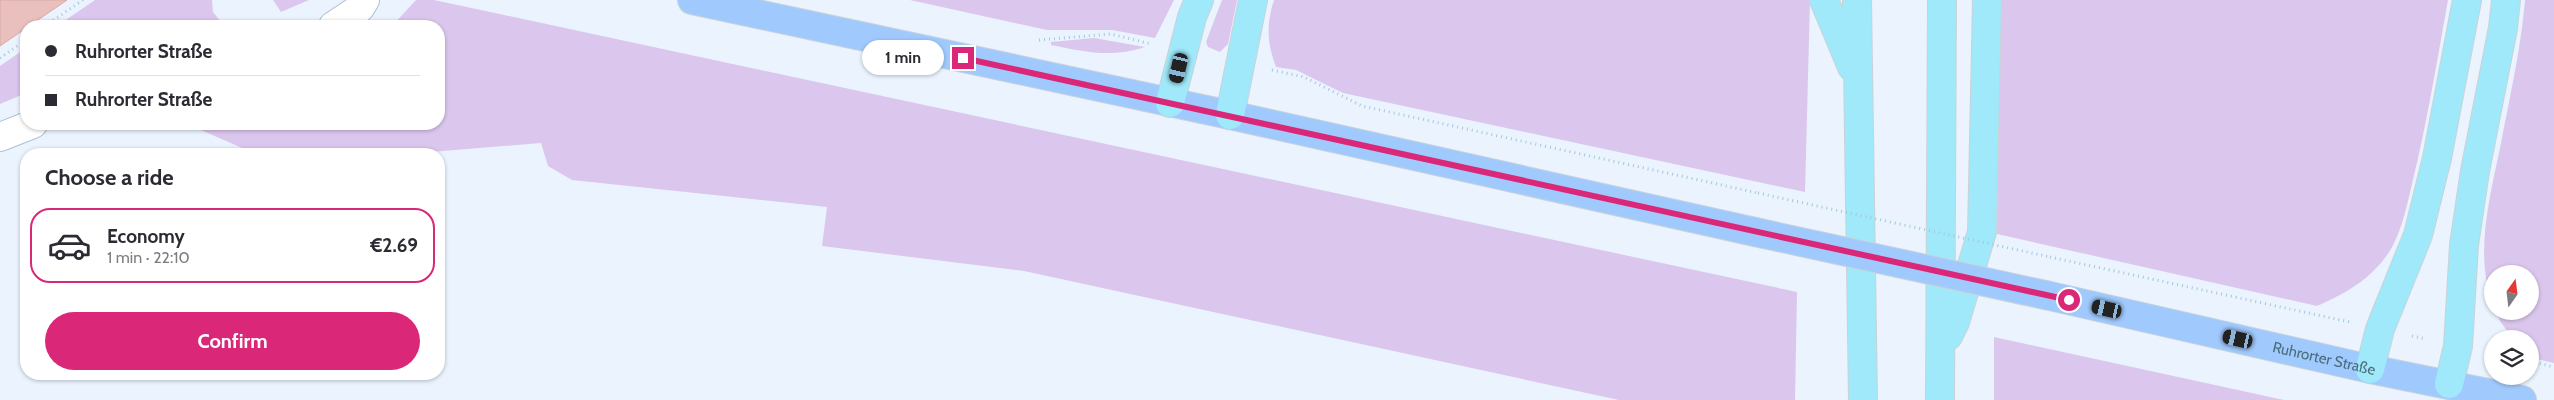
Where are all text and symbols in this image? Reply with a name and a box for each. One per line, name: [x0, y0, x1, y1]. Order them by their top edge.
text: Ruhrorter Straße: [75, 40, 212, 63]
callout: 1 min: [863, 40, 946, 76]
route end: [952, 47, 974, 69]
text: 1 min: [885, 48, 921, 67]
car: [1168, 52, 1189, 84]
text: Ruhrorter Straße: [75, 88, 212, 111]
text: Choose a ride: [45, 164, 174, 191]
icon: car: [47, 223, 92, 268]
text: Economy: [107, 225, 185, 248]
text: €2.69: [370, 234, 418, 257]
text: 1 min · 22:10: [107, 248, 190, 267]
north arrow: [2484, 265, 2539, 320]
map controls: [2484, 265, 2539, 385]
route start: [2058, 289, 2080, 311]
car: [2090, 298, 2123, 320]
button: Confirm: [45, 312, 420, 370]
car: [2221, 328, 2254, 350]
button: layers: [2484, 330, 2539, 385]
street label: Ruhrorter Straße: [2271, 338, 2377, 379]

